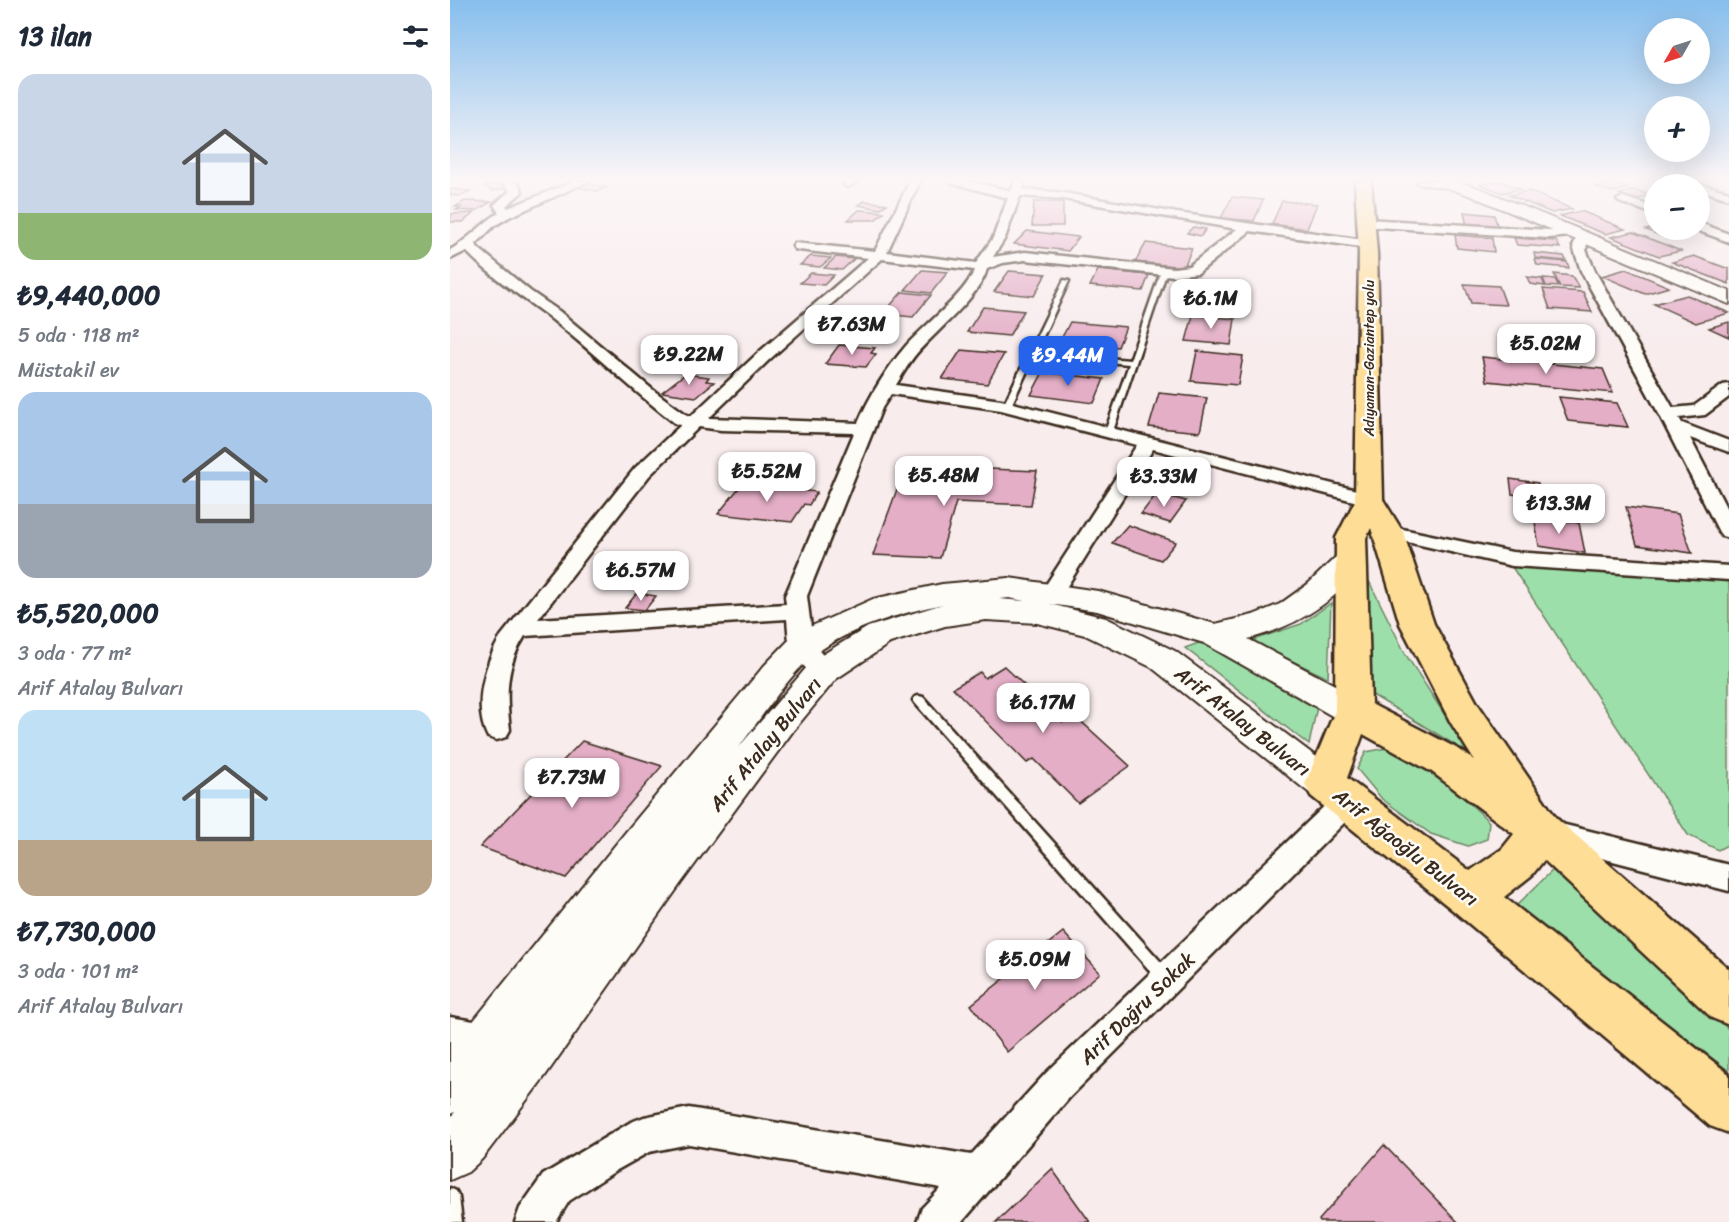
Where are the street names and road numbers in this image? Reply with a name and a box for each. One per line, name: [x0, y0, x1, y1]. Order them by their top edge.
street label: Adıyaman-Gaziantep yolu: [1357, 279, 1382, 437]
street label: Arif Atalay Bulvarı: [1166, 656, 1319, 786]
street label: Arif Atalay Bulvarı: [699, 669, 831, 820]
street label: Arif Ağaoğlu Bulvarı: [1324, 778, 1486, 916]
street label: Arif Doğru Sokak: [1070, 943, 1204, 1074]

